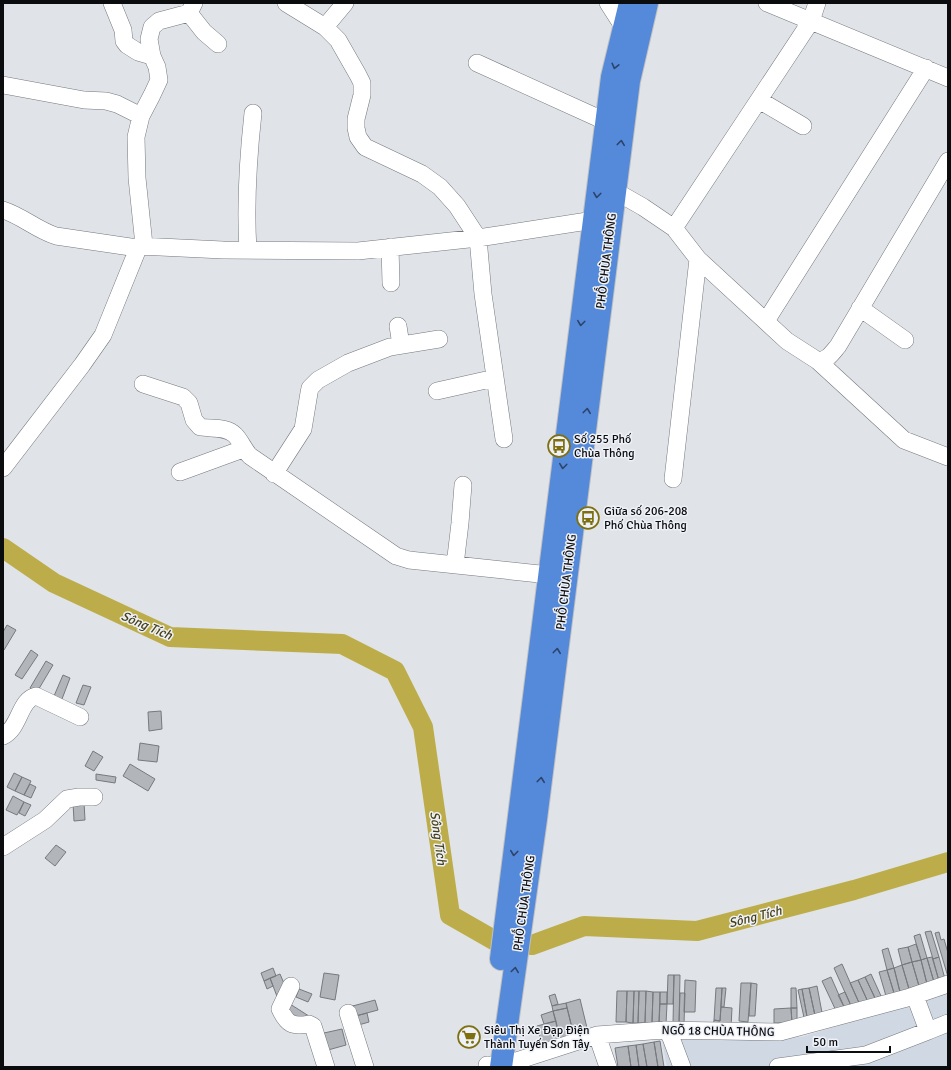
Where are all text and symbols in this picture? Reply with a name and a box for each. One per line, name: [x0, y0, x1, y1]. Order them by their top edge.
one-way arrow: [611, 62, 620, 69]
one-way arrow: [616, 140, 625, 146]
one-way arrow: [593, 191, 602, 198]
street label: PHỐ CHÙA THÔNG: [591, 212, 620, 310]
one-way arrow: [577, 320, 586, 327]
one-way arrow: [582, 408, 591, 414]
place label: Số 255 Phố Chùa Thông: [574, 432, 635, 461]
bus stop icon: Số 255 Phố Chùa Thông: [546, 433, 572, 459]
one-way arrow: [559, 463, 568, 469]
place label: Giữa số 206-208 Phố Chùa Thông: [604, 504, 688, 533]
bus stop icon: Giữa số 206-208 Phố Chùa Thông: [575, 505, 601, 531]
street label: PHỐ CHÙA THÔNG: [551, 533, 580, 631]
water label: Sông Tích: [119, 608, 175, 644]
one-way arrow: [552, 648, 561, 654]
one-way arrow: [536, 777, 545, 783]
water label: Sông Tích: [426, 810, 450, 867]
one-way arrow: [510, 850, 519, 856]
street label: PHỐ CHÙA THÔNG: [508, 854, 539, 952]
water label: Sông Tích: [727, 902, 784, 931]
one-way arrow: [510, 967, 519, 973]
place label: Siêu Thị Xe Đạp Điện Thành Tuyến Sơn Tây: [484, 1023, 590, 1052]
street label: NGÕ 18 CHÙA THÔNG: [661, 1023, 775, 1040]
supermarket icon: Siêu Thị Xe Đạp Điện Thành Tuyến Sơn Tây: [456, 1024, 482, 1050]
scale bar: [807, 1028, 890, 1054]
text: 50 m: [813, 1035, 838, 1050]

